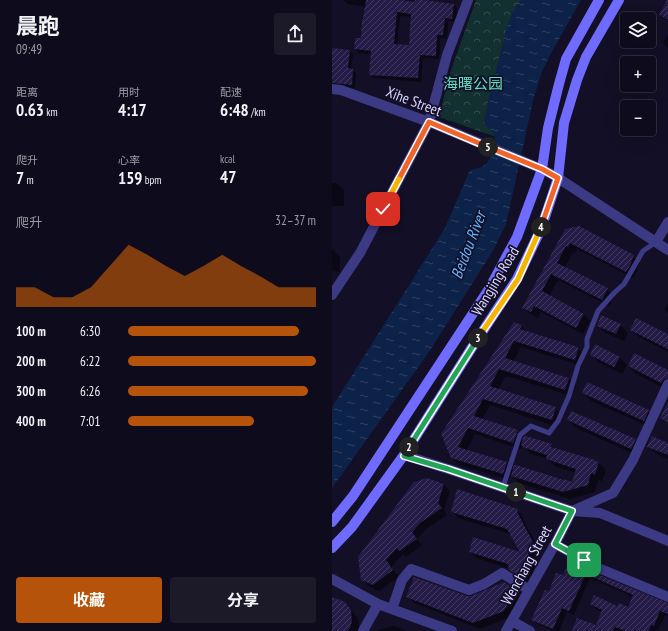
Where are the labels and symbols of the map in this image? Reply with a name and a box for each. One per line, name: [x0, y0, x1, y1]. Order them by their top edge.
park label: 海曙公园: [443, 74, 503, 93]
street label: Xihe Street: [384, 82, 444, 120]
pin: 5: [478, 137, 498, 157]
pin: [366, 192, 400, 226]
water label: Beidou River: [446, 206, 491, 281]
pin: 4: [531, 217, 551, 237]
street label: Wangjing Road: [467, 243, 523, 319]
pin: 3: [468, 328, 488, 348]
pin: 2: [399, 437, 419, 457]
pin: 1: [506, 482, 526, 502]
street label: Wenchang Street: [496, 522, 556, 608]
pin: [567, 543, 601, 577]

